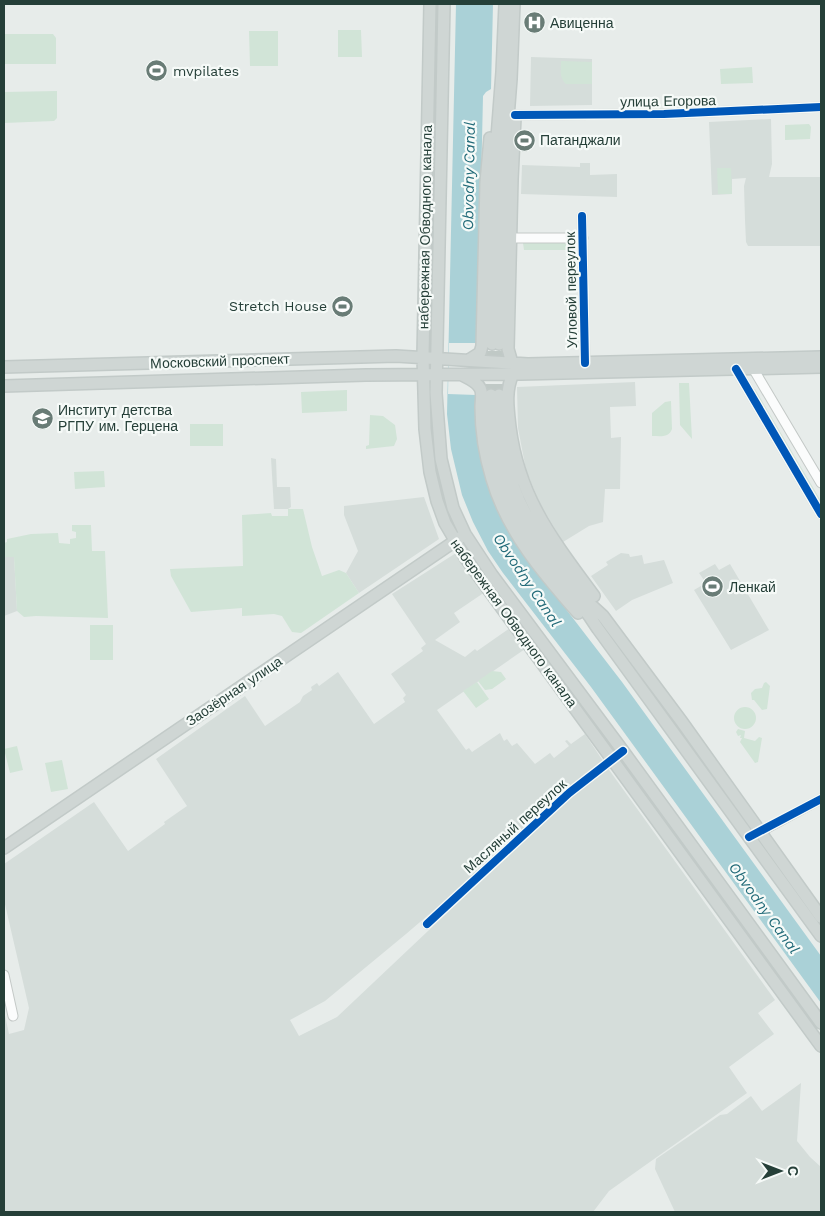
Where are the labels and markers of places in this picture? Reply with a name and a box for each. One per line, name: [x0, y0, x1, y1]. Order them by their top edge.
hospital icon: Авиценна: [522, 11, 546, 35]
place label: Авиценна: [550, 15, 614, 31]
sports icon: mvpilates: [145, 59, 169, 83]
place label: mvpilates: [173, 63, 239, 79]
sports icon: Патанджали: [512, 128, 536, 152]
place label: Патанджали: [540, 132, 621, 148]
sports icon: Stretch House: [331, 294, 355, 318]
place label: Stretch House: [229, 298, 327, 314]
place label: Институт детства РГПУ им. Герцена: [58, 402, 178, 434]
school or university icon: Институт детства РГПУ им. Герцена: [30, 406, 54, 430]
sports icon: Ленкай: [701, 575, 725, 599]
place label: Ленкай: [729, 579, 776, 595]

